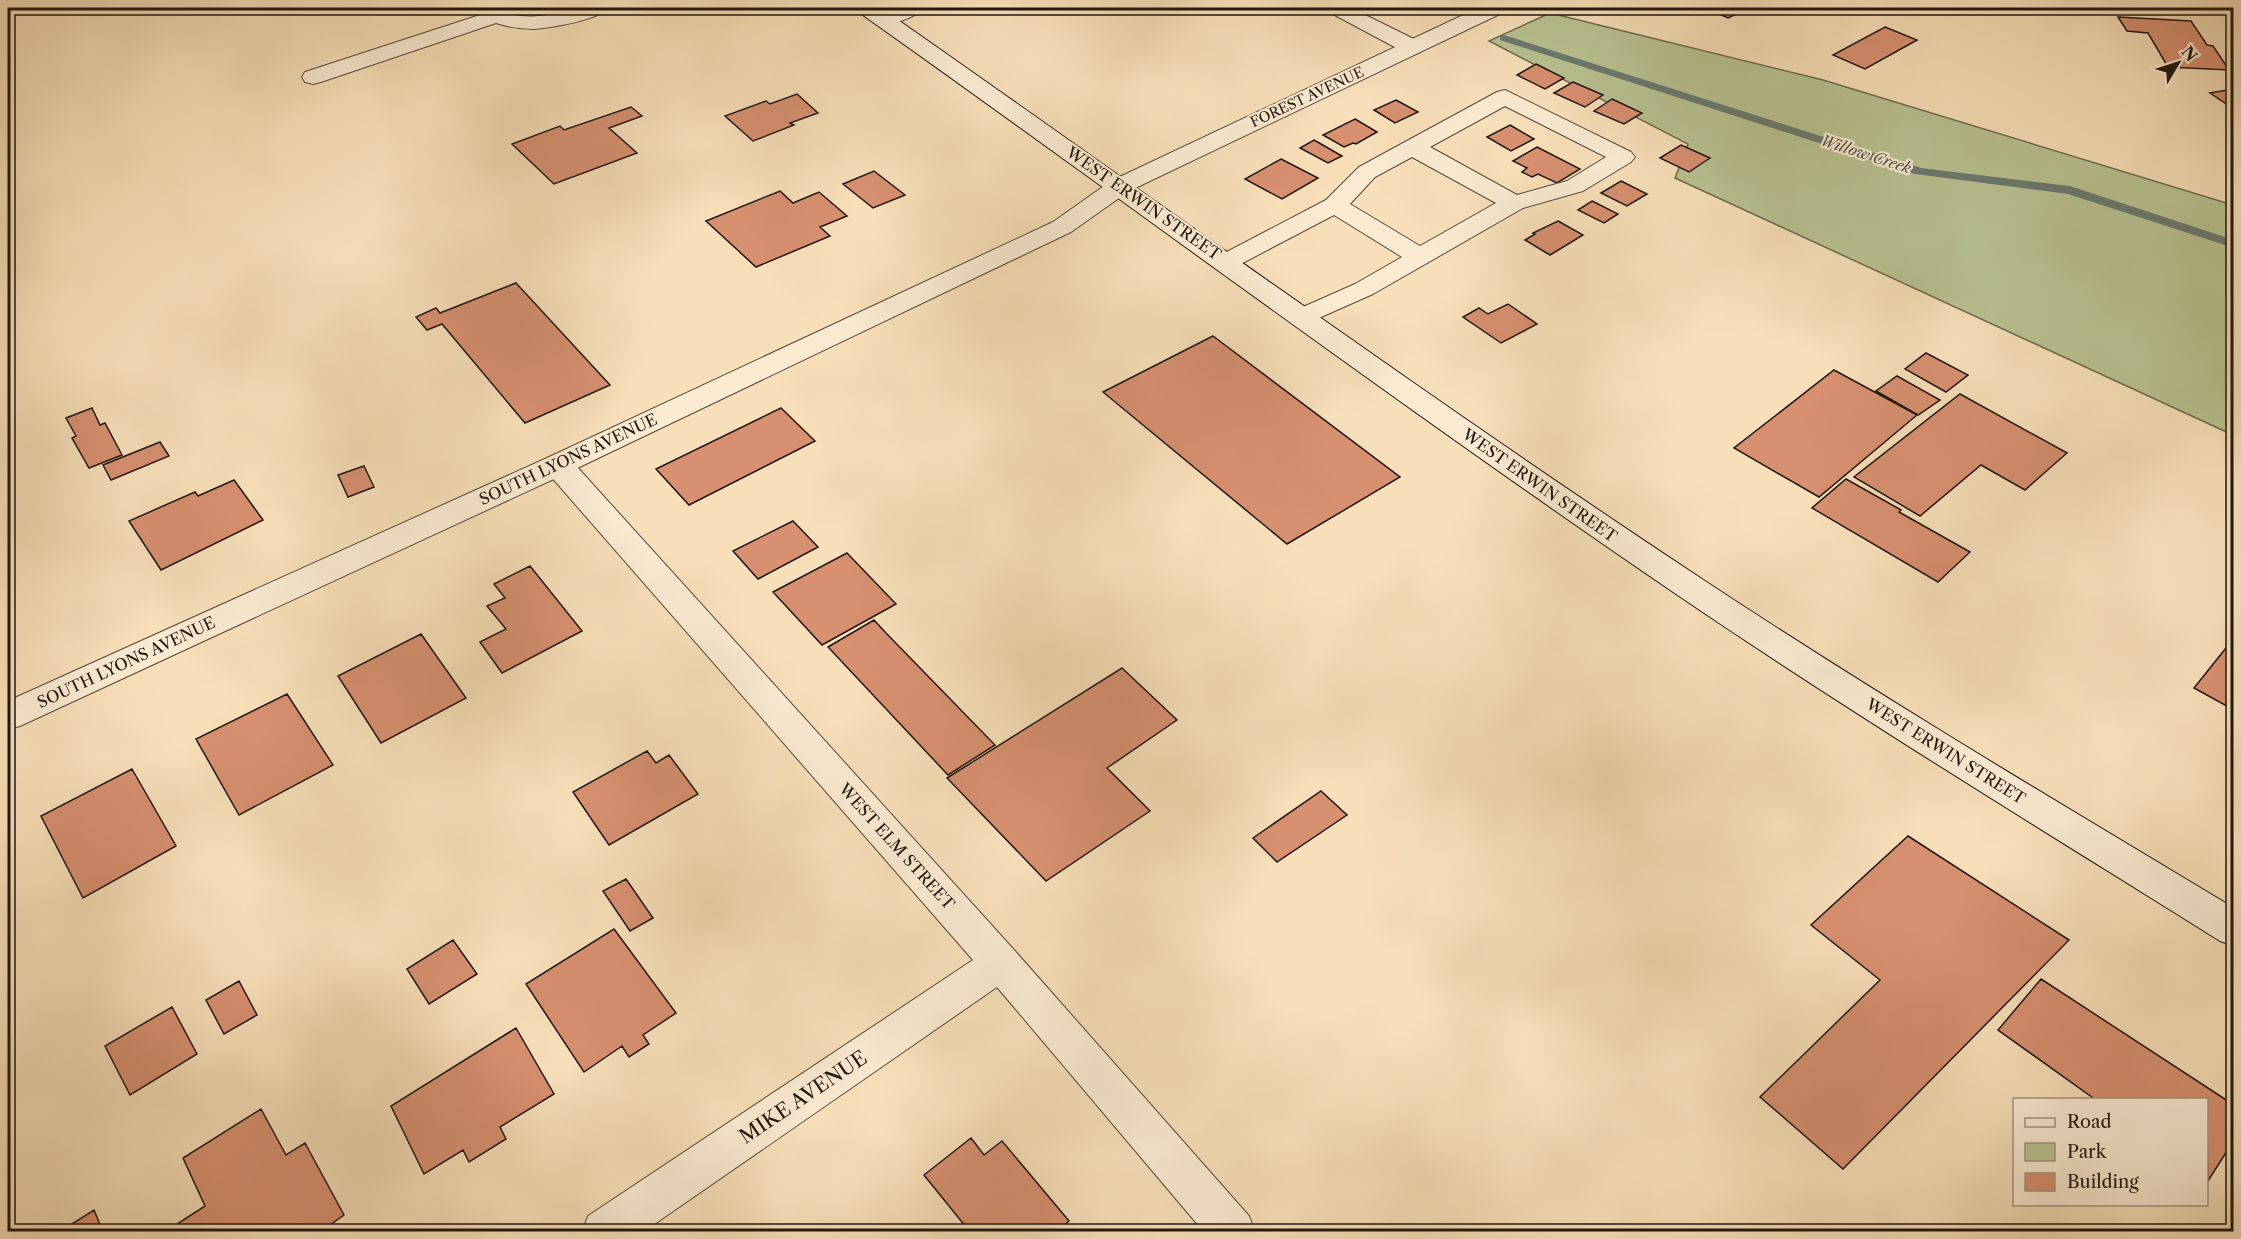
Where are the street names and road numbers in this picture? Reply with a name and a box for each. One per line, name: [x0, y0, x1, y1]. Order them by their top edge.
street label: FOREST AVENUE: [1247, 63, 1367, 131]
street label: WEST ERWIN STREET: [1062, 141, 1225, 264]
street label: SOUTH LYONS AVENUE: [476, 409, 660, 509]
street label: WEST ERWIN STREET: [1458, 423, 1621, 546]
street label: SOUTH LYONS AVENUE: [34, 612, 218, 712]
street label: WEST ERWIN STREET: [1862, 693, 2029, 808]
street label: WEST ELM STREET: [834, 778, 959, 913]
street label: MIKE AVENUE: [735, 1045, 871, 1149]

